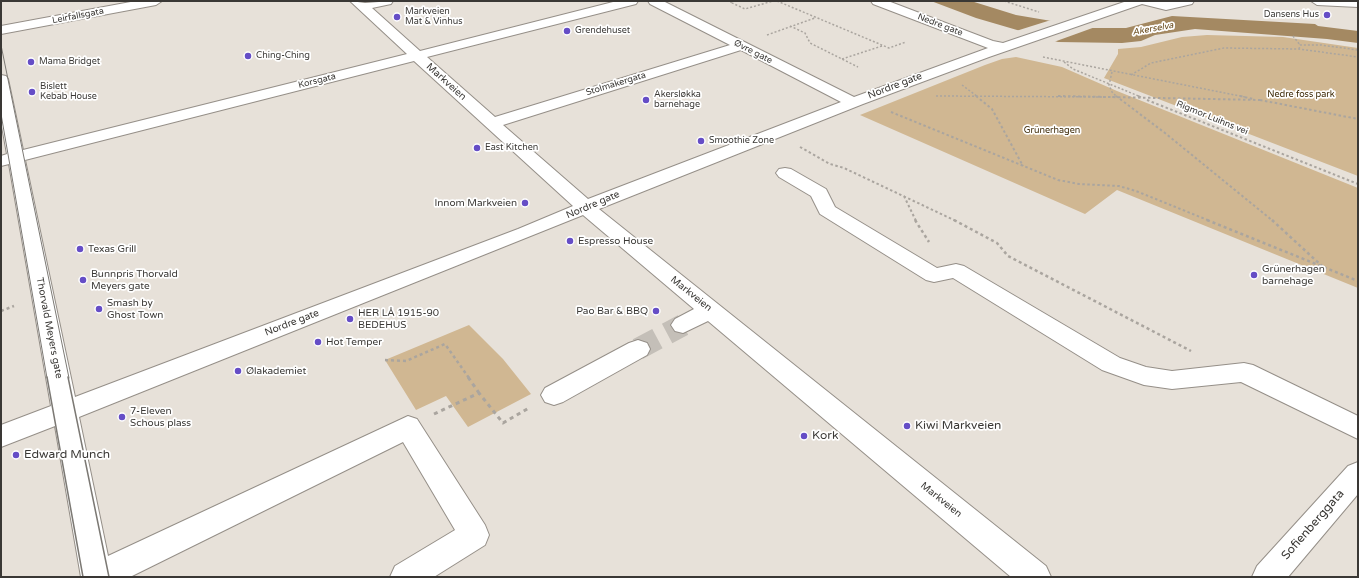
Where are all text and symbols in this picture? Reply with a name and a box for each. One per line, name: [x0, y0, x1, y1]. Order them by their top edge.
street label: Leirfallsgata: [51, 6, 105, 26]
place label: Markveien Mat & Vinhus: [405, 7, 462, 28]
place label: Dansens Hus: [1264, 10, 1319, 20]
marker: Dansens Hus: [1322, 10, 1332, 20]
street label: Nedre gate: [916, 11, 964, 39]
marker: Markveien Mat & Vinhus: [392, 12, 402, 22]
water label: Akerselva: [1132, 20, 1174, 38]
marker: Grendehuset: [562, 26, 572, 36]
place label: Grendehuset: [575, 26, 630, 36]
street label: Øvre gate: [732, 38, 774, 66]
marker: Ching-Ching: [243, 51, 253, 61]
place label: Ching-Ching: [256, 51, 310, 61]
marker: Mama Bridget: [26, 57, 36, 67]
place label: Mama Bridget: [39, 57, 100, 67]
street label: Markveien: [424, 61, 468, 103]
street label: Stolmakergata: [585, 70, 647, 98]
street label: Nordre gate: [866, 70, 924, 102]
street label: Korsgata: [297, 71, 337, 91]
place label: Bislett Kebab House: [40, 82, 97, 103]
marker: Bislett Kebab House: [27, 87, 37, 97]
place label: Akersløkka barnehage: [654, 90, 701, 111]
park label: Nedre foss park: [1267, 90, 1335, 100]
marker: Akersløkka barnehage: [641, 95, 651, 105]
street label: Rigmor Luihns vei: [1175, 99, 1249, 137]
park label: Grünerhagen: [1024, 126, 1080, 136]
marker: Smoothie Zone: [696, 136, 706, 146]
place label: Smoothie Zone: [709, 136, 774, 146]
marker: East Kitchen: [472, 143, 482, 153]
place label: East Kitchen: [485, 143, 538, 153]
street label: Nordre gate: [564, 188, 622, 222]
place label: Innom Markveien: [435, 197, 517, 209]
marker: Innom Markveien: [520, 198, 530, 208]
place label: Espresso House: [578, 235, 653, 247]
marker: Espresso House: [565, 236, 575, 246]
place label: Texas Grill: [88, 243, 136, 255]
marker: Texas Grill: [75, 244, 85, 254]
place label: Grünerhagen barnehage: [1262, 263, 1325, 286]
place label: Bunnpris Thorvald Meyers gate: [91, 268, 178, 292]
marker: Grünerhagen barnehage: [1249, 270, 1259, 280]
street label: Markveien: [668, 274, 714, 314]
marker: Bunnpris Thorvald Meyers gate: [78, 275, 88, 285]
street label: Thorvald Meyers gate: [33, 276, 65, 380]
place label: Smash by Ghost Town: [107, 297, 163, 320]
marker: Smash by Ghost Town: [94, 304, 104, 314]
place label: Pao Bar & BBQ: [576, 305, 648, 317]
marker: Pao Bar & BBQ: [651, 306, 661, 316]
street label: Nordre gate: [263, 307, 321, 339]
place label: HER LÅ 1915-90 BEDEHUS: [358, 307, 439, 330]
marker: HER LÅ 1915-90 BEDEHUS: [345, 314, 355, 324]
place label: Hot Temper: [326, 336, 382, 348]
marker: Hot Temper: [313, 337, 323, 347]
place label: Ølakademiet: [246, 365, 306, 377]
marker: Ølakademiet: [233, 366, 243, 376]
place label: 7-Eleven Schous plass: [130, 405, 191, 428]
marker: 7-Eleven Schous plass: [117, 412, 127, 422]
place label: Kiwi Markveien: [915, 419, 1001, 433]
marker: Kiwi Markveien: [902, 421, 912, 431]
place label: Kork: [812, 429, 838, 443]
marker: Kork: [799, 431, 809, 441]
place label: Edward Munch: [24, 448, 110, 462]
marker: Edward Munch: [11, 450, 21, 460]
street label: Markveien: [918, 480, 964, 520]
street label: Sofienberggata: [1279, 487, 1347, 563]

